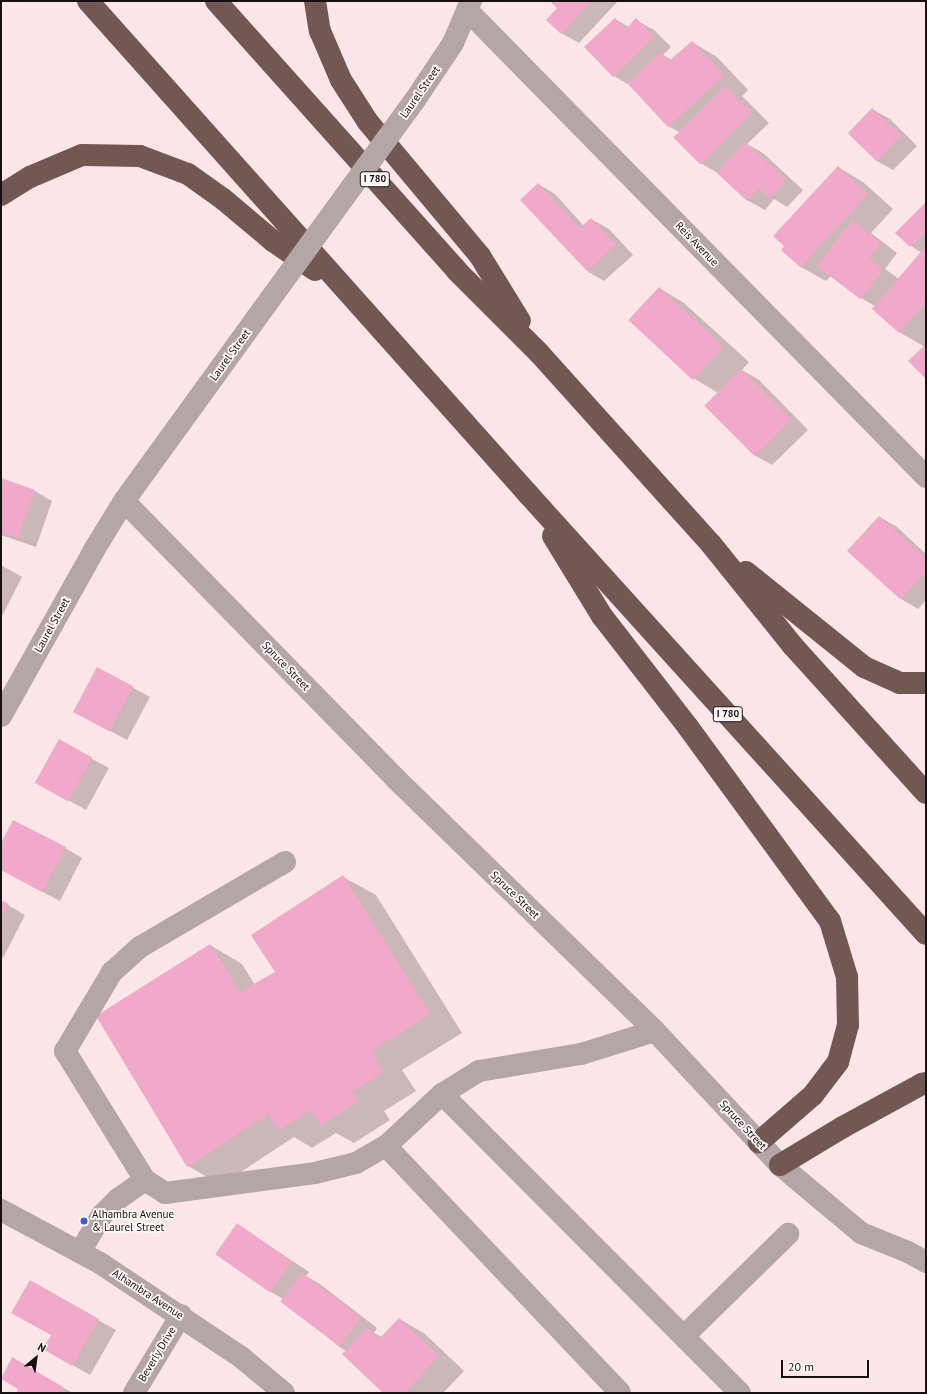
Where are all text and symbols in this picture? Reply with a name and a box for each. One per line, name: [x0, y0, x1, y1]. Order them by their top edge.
street label: Laurel Street: [397, 63, 443, 121]
road number: I 780: [359, 171, 391, 187]
street label: Reis Avenue: [673, 219, 721, 269]
street label: Laurel Street: [207, 327, 253, 383]
street label: Laurel Street: [32, 595, 72, 655]
street label: Spruce Street: [259, 639, 313, 693]
road number: I 780: [712, 706, 744, 722]
street label: Spruce Street: [488, 868, 542, 922]
street label: Spruce Street: [717, 1098, 769, 1152]
place label: Alhambra Avenue & Laurel Street: [92, 1208, 174, 1234]
marker: Alhambra Avenue & Laurel Street: [79, 1216, 89, 1226]
street label: Alhambra Avenue: [110, 1266, 186, 1322]
street label: Beverly Drive: [135, 1324, 179, 1384]
north arrow: [16, 1338, 56, 1378]
text: N: [35, 1340, 48, 1355]
scale bar: [783, 1352, 871, 1378]
text: 20 m: [788, 1359, 814, 1374]

